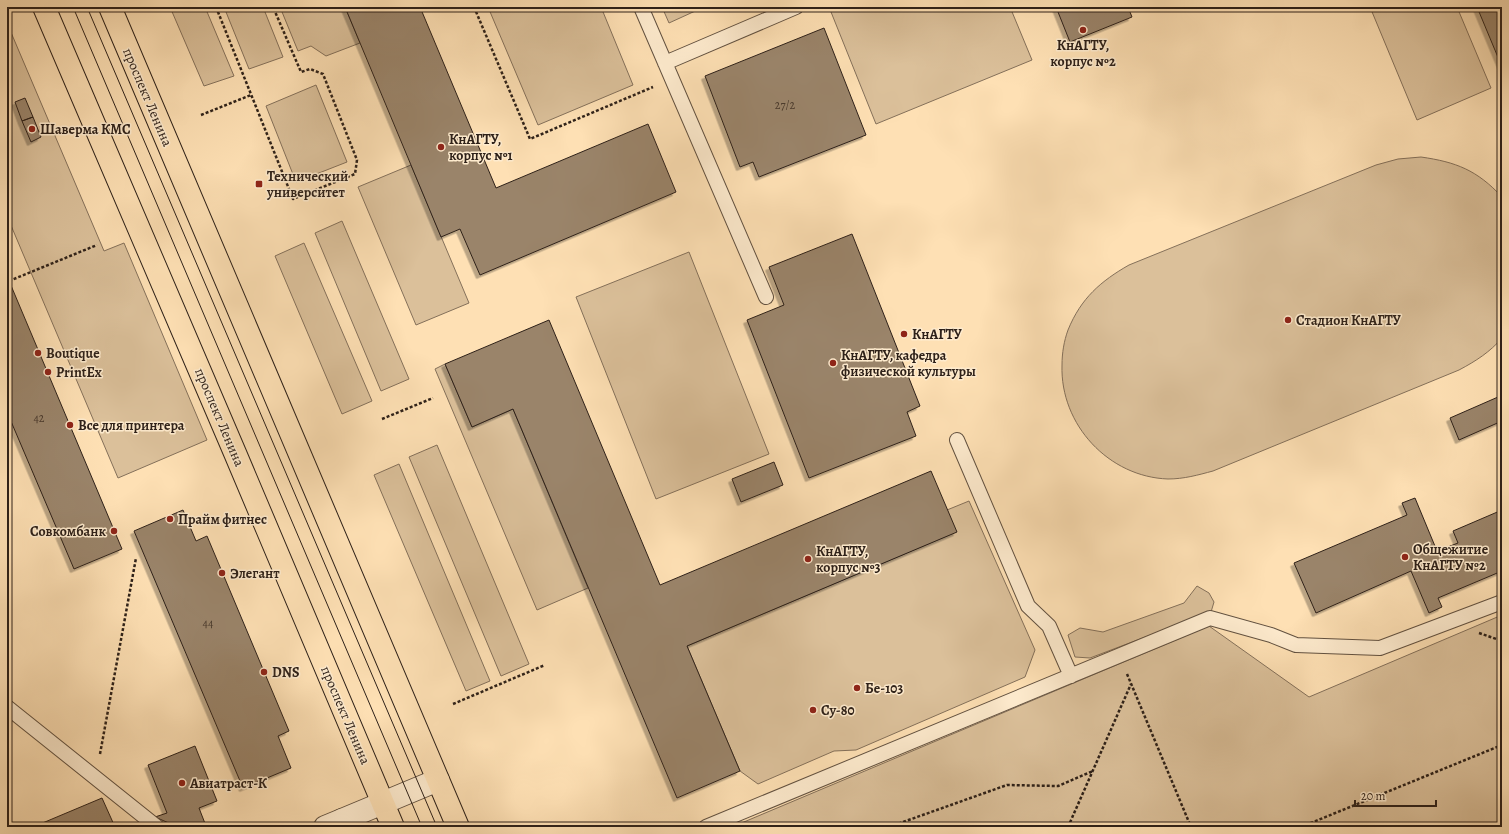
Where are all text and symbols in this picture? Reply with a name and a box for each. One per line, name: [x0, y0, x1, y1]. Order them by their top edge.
marker: КнАГТУ, корпус №2: [1078, 25, 1088, 35]
place label: КнАГТУ, корпус №2: [1050, 36, 1116, 71]
street label: проспект Ленина: [118, 45, 177, 150]
house number: 27/2: [775, 97, 795, 113]
place label: Шаверма КМС: [40, 120, 131, 139]
marker: Шаверма КМС: [27, 124, 37, 134]
place label: КнАГТУ, корпус №1: [449, 130, 513, 165]
marker: КнАГТУ, корпус №1: [436, 142, 446, 152]
place label: Технический университет: [266, 167, 348, 202]
marker: Технический университет: [254, 179, 264, 189]
place label: Стадион КнАГТУ: [1296, 311, 1402, 330]
marker: Стадион КнАГТУ: [1283, 315, 1293, 325]
place label: КнАГТУ: [912, 325, 963, 344]
marker: КнАГТУ: [899, 329, 909, 339]
place label: Boutique: [46, 344, 100, 363]
place label: КнАГТУ, кафедра физической культуры: [841, 346, 976, 381]
marker: Boutique: [33, 348, 43, 358]
marker: КнАГТУ, кафедра физической культуры: [828, 358, 838, 368]
place label: PrintEx: [56, 363, 102, 382]
street label: проспект Ленина: [190, 365, 249, 470]
marker: PrintEx: [43, 367, 53, 377]
house number: 42: [33, 410, 45, 426]
place label: Все для принтера: [78, 416, 185, 435]
marker: Все для принтера: [65, 420, 75, 430]
place label: Прайм фитнес: [178, 510, 267, 529]
marker: Прайм фитнес: [165, 514, 175, 524]
place label: Совкомбанк: [30, 522, 106, 541]
marker: Совкомбанк: [109, 526, 119, 536]
place label: Общежитие КнАГТУ №2: [1413, 540, 1489, 575]
place label: КнАГТУ, корпус №3: [816, 542, 881, 577]
marker: Общежитие КнАГТУ №2: [1400, 552, 1410, 562]
marker: КнАГТУ, корпус №3: [803, 554, 813, 564]
place label: Элегант: [230, 564, 280, 583]
marker: Элегант: [217, 568, 227, 578]
house number: 44: [203, 615, 214, 631]
place label: DNS: [272, 663, 299, 682]
street label: проспект Ленина: [316, 663, 375, 768]
marker: DNS: [259, 667, 269, 677]
place label: Бе-103: [865, 679, 903, 698]
marker: Бе-103: [852, 683, 862, 693]
place label: Су-80: [821, 701, 855, 720]
marker: Су-80: [808, 705, 818, 715]
place label: Авиатраст-К: [189, 774, 268, 793]
marker: Авиатраст-К: [177, 778, 187, 788]
scale bar: [1355, 782, 1436, 808]
text: 20 m: [1361, 788, 1385, 804]

